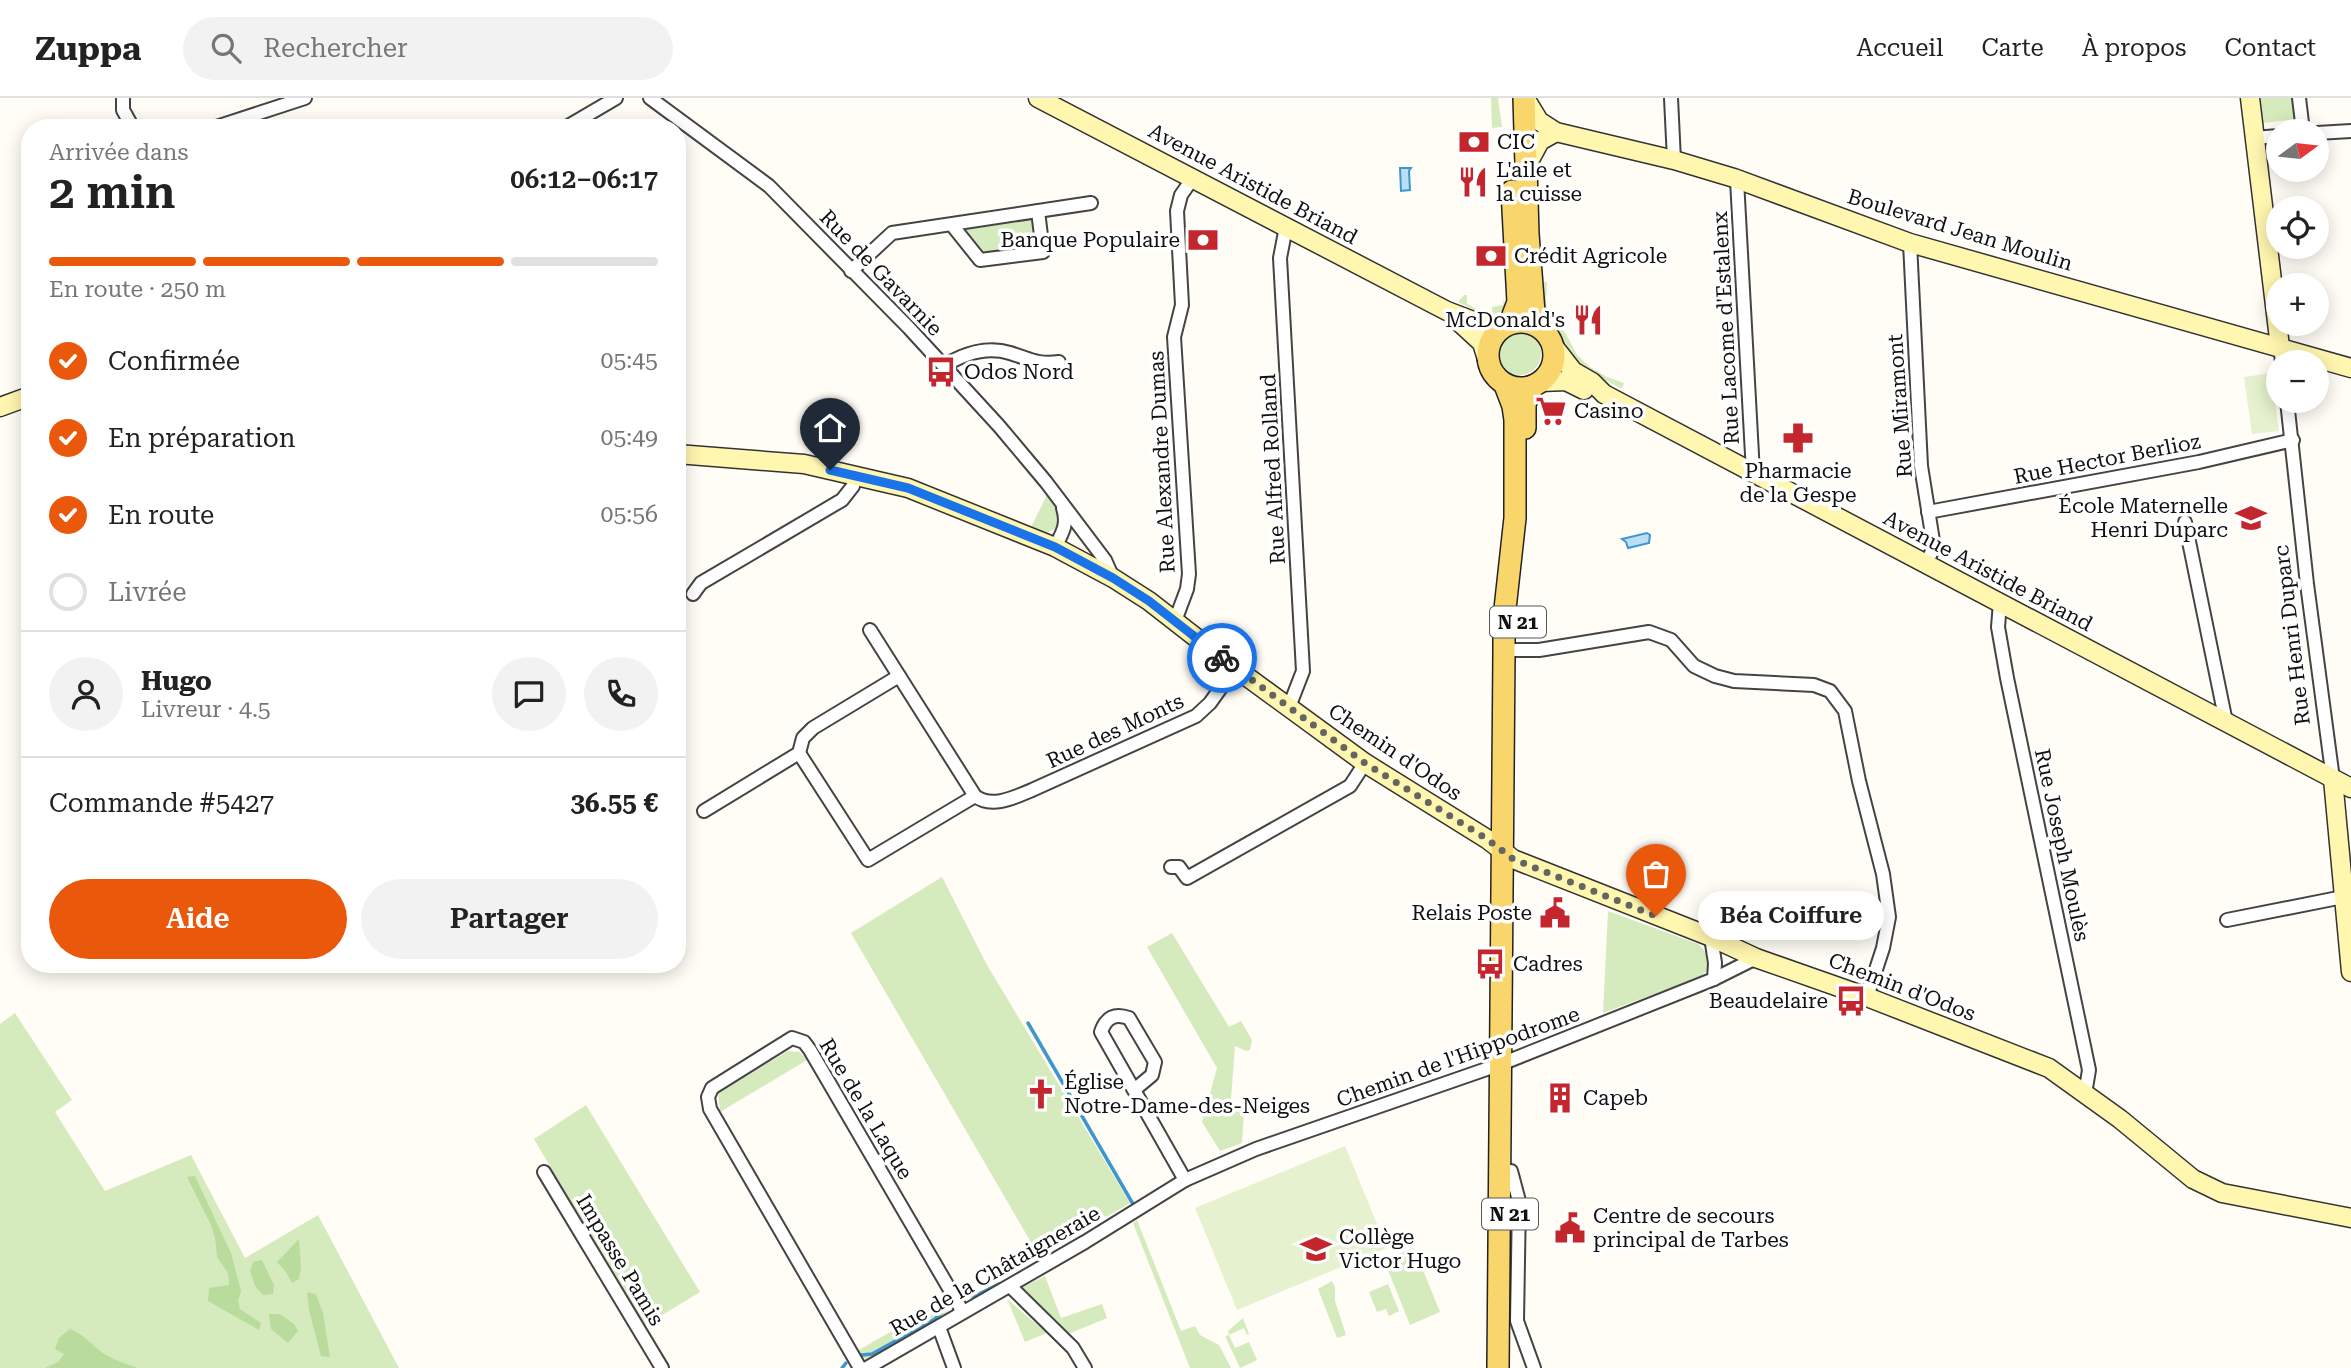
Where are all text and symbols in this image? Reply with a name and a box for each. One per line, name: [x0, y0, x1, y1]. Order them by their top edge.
search box: [183, 17, 673, 80]
text: Zuppa: [35, 29, 141, 68]
icon: search: [207, 29, 245, 67]
text: Rechercher: [263, 33, 408, 63]
text: Accueil: [1857, 34, 1943, 62]
text: Carte: [1981, 34, 2044, 62]
text: À propos: [2082, 34, 2186, 62]
text: Contact: [2224, 34, 2316, 62]
street label: Avenue Aristide Briand: [1144, 119, 1362, 250]
north arrow: [2266, 119, 2329, 182]
map controls: [2266, 119, 2329, 413]
bank icon: CIC: [1457, 125, 1491, 159]
place label: CIC: [1497, 130, 1535, 154]
text: Arrivée dans: [49, 139, 188, 166]
place label: L'aile et la cuisse: [1496, 158, 1582, 206]
text: 06:12–06:17: [510, 164, 658, 194]
text: 2 min: [49, 165, 176, 219]
restaurant icon: L'aile et la cuisse: [1456, 165, 1490, 199]
street label: Boulevard Jean Moulin: [1845, 184, 2076, 276]
button: locate: [2266, 196, 2329, 259]
street label: Rue de Gavarnie: [815, 205, 947, 341]
street label: Rue Lacome d'Estalenx: [1708, 211, 1744, 445]
bank icon: Banque Populaire: [1186, 223, 1220, 257]
place label: Banque Populaire: [1001, 228, 1180, 252]
bank icon: Crédit Agricole: [1474, 239, 1508, 273]
place label: Crédit Agricole: [1514, 244, 1667, 268]
button: +: [2266, 273, 2329, 336]
text: En route · 250 m: [49, 276, 226, 303]
restaurant icon: McDonald's: [1571, 303, 1605, 337]
place label: McDonald's: [1445, 308, 1565, 332]
street label: Rue Miramont: [1883, 333, 1917, 479]
icon: check: [49, 342, 87, 380]
text: Confirmée: [108, 346, 240, 376]
text: 05:45: [601, 347, 658, 374]
street label: Rue Alexandre Dumas: [1144, 350, 1180, 574]
button: −: [2266, 350, 2329, 413]
bus stop icon: Odos Nord: [924, 355, 958, 389]
place label: Odos Nord: [964, 360, 1074, 384]
street label: Rue Alfred Rolland: [1256, 372, 1290, 565]
supermarket icon: Casino: [1534, 394, 1568, 428]
pin: [800, 398, 860, 470]
place label: Casino: [1574, 399, 1644, 423]
icon: home: [811, 409, 849, 447]
icon: check: [49, 419, 87, 457]
pharmacy icon: Pharmacie de la Gespe: [1781, 421, 1815, 455]
text: En préparation: [108, 423, 296, 453]
text: 05:49: [601, 424, 658, 451]
street label: Rue Hector Berlioz: [2012, 429, 2202, 489]
place label: Pharmacie de la Gespe: [1740, 459, 1856, 507]
place label: École Maternelle Henri Duparc: [2058, 493, 2228, 542]
icon: check: [49, 496, 87, 534]
text: En route: [108, 500, 214, 530]
text: 05:56: [601, 501, 658, 528]
school or university icon: École Maternelle Henri Duparc: [2234, 501, 2268, 535]
street label: Avenue Aristide Briand: [1879, 506, 2097, 637]
street label: Rue Henri Duparc: [2269, 543, 2315, 727]
text: Livrée: [108, 577, 187, 607]
road number: N 21: [1490, 607, 1546, 638]
courier: [1187, 623, 1257, 693]
icon: bike: [1203, 639, 1241, 677]
button: person: [49, 657, 123, 731]
button: chat: [492, 657, 566, 731]
button: phone: [584, 657, 658, 731]
text: Hugo: [141, 666, 212, 696]
street label: Rue des Monts: [1043, 689, 1187, 773]
text: Livreur · 4.5: [141, 696, 271, 723]
street label: Chemin d'Odos: [1324, 699, 1466, 805]
street label: Rue Joseph Moulès: [2030, 746, 2094, 944]
text: Commande #5427: [49, 788, 274, 818]
text: 36.55 €: [570, 788, 658, 818]
pin: [1626, 844, 1686, 916]
icon: bag: [1637, 855, 1675, 893]
button: Aide: [49, 879, 347, 959]
button: Partager: [361, 879, 658, 959]
callout: Béa Coiffure: [1698, 892, 1884, 940]
public building icon: Relais Poste: [1538, 896, 1572, 930]
place label: Relais Poste: [1411, 901, 1532, 925]
text: Béa Coiffure: [1720, 902, 1862, 929]
bus stop icon: Cadres: [1473, 947, 1507, 981]
street label: Chemin d'Odos: [1825, 948, 1979, 1026]
place label: Cadres: [1513, 952, 1583, 976]
bus stop icon: Beaudelaire: [1834, 984, 1868, 1018]
place label: Beaudelaire: [1709, 989, 1828, 1013]
street label: Chemin de l'Hippodrome: [1333, 1002, 1583, 1112]
street label: Rue de la Laque: [815, 1034, 917, 1184]
place label: Église Notre-Dame-des-Neiges: [1064, 1069, 1310, 1118]
church icon: Église Notre-Dame-des-Neiges: [1024, 1077, 1058, 1111]
building icon: Capeb: [1543, 1081, 1577, 1115]
place label: Capeb: [1583, 1086, 1648, 1110]
street label: Impasse Pamis: [571, 1190, 669, 1330]
road number: N 21: [1482, 1198, 1538, 1230]
street label: Rue de la Châtaigneraie: [886, 1201, 1104, 1341]
place label: Centre de secours principal de Tarbes: [1593, 1204, 1789, 1252]
public building icon: Centre de secours principal de Tarbes: [1553, 1211, 1587, 1245]
place label: Collège Victor Hugo: [1339, 1225, 1461, 1273]
school or university icon: Collège Victor Hugo: [1299, 1232, 1333, 1266]

